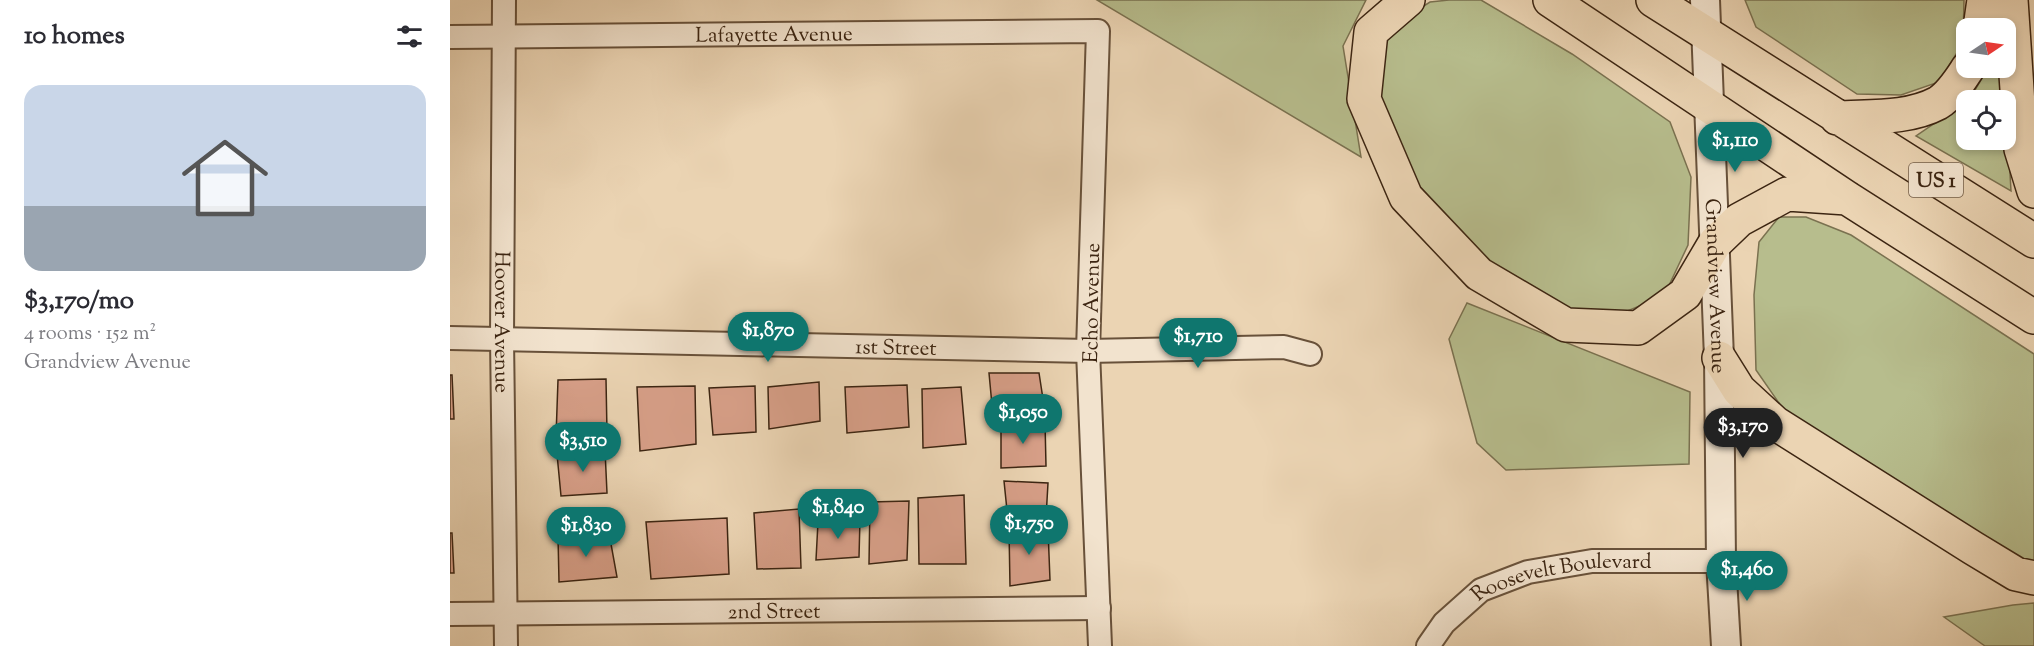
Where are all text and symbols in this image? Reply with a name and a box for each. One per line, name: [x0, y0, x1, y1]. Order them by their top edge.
text: 10 homes: [24, 18, 125, 55]
north arrow: [1956, 18, 2016, 78]
map controls: [1956, 18, 2016, 150]
icon: filters: [393, 20, 426, 53]
street label: Lafayette Avenue: [695, 20, 853, 52]
button: locate: [1956, 90, 2016, 150]
pin: $1,110: [1686, 122, 1784, 173]
icon: home: [171, 124, 279, 232]
text: $1,110: [1712, 127, 1758, 156]
road number: US 1: [1909, 163, 1963, 197]
street label: Grandview Avenue: [1696, 198, 1732, 374]
street label: Echo Avenue: [1077, 243, 1109, 363]
street label: Hoover Avenue: [485, 251, 516, 393]
text: $3,170/mo: [24, 283, 134, 320]
pin: $1,870: [719, 312, 817, 363]
text: $1,870: [742, 317, 794, 346]
pin: $1,710: [1149, 318, 1247, 369]
text: 4 rooms · 152 m²: [24, 320, 156, 349]
text: $1,710: [1173, 323, 1223, 352]
street label: 1st Street: [855, 333, 937, 365]
text: Grandview Avenue: [24, 349, 191, 378]
pin: $1,050: [974, 394, 1072, 445]
text: $1,050: [998, 399, 1048, 428]
pin: $3,170: [1694, 408, 1792, 459]
text: $3,170: [1718, 413, 1768, 442]
pin: $3,510: [534, 422, 632, 473]
text: $3,510: [559, 427, 607, 456]
pin: $1,840: [789, 489, 887, 540]
text: $1,840: [812, 494, 864, 523]
pin: $1,750: [980, 505, 1078, 556]
pin: $1,830: [537, 507, 635, 558]
text: $1,750: [1004, 510, 1054, 539]
text: $1,830: [561, 512, 611, 541]
street label: Roosevelt Boulevard: [1465, 547, 1652, 609]
pin: $1,460: [1698, 551, 1796, 602]
text: $1,460: [1721, 556, 1773, 585]
street label: 2nd Street: [728, 598, 820, 628]

